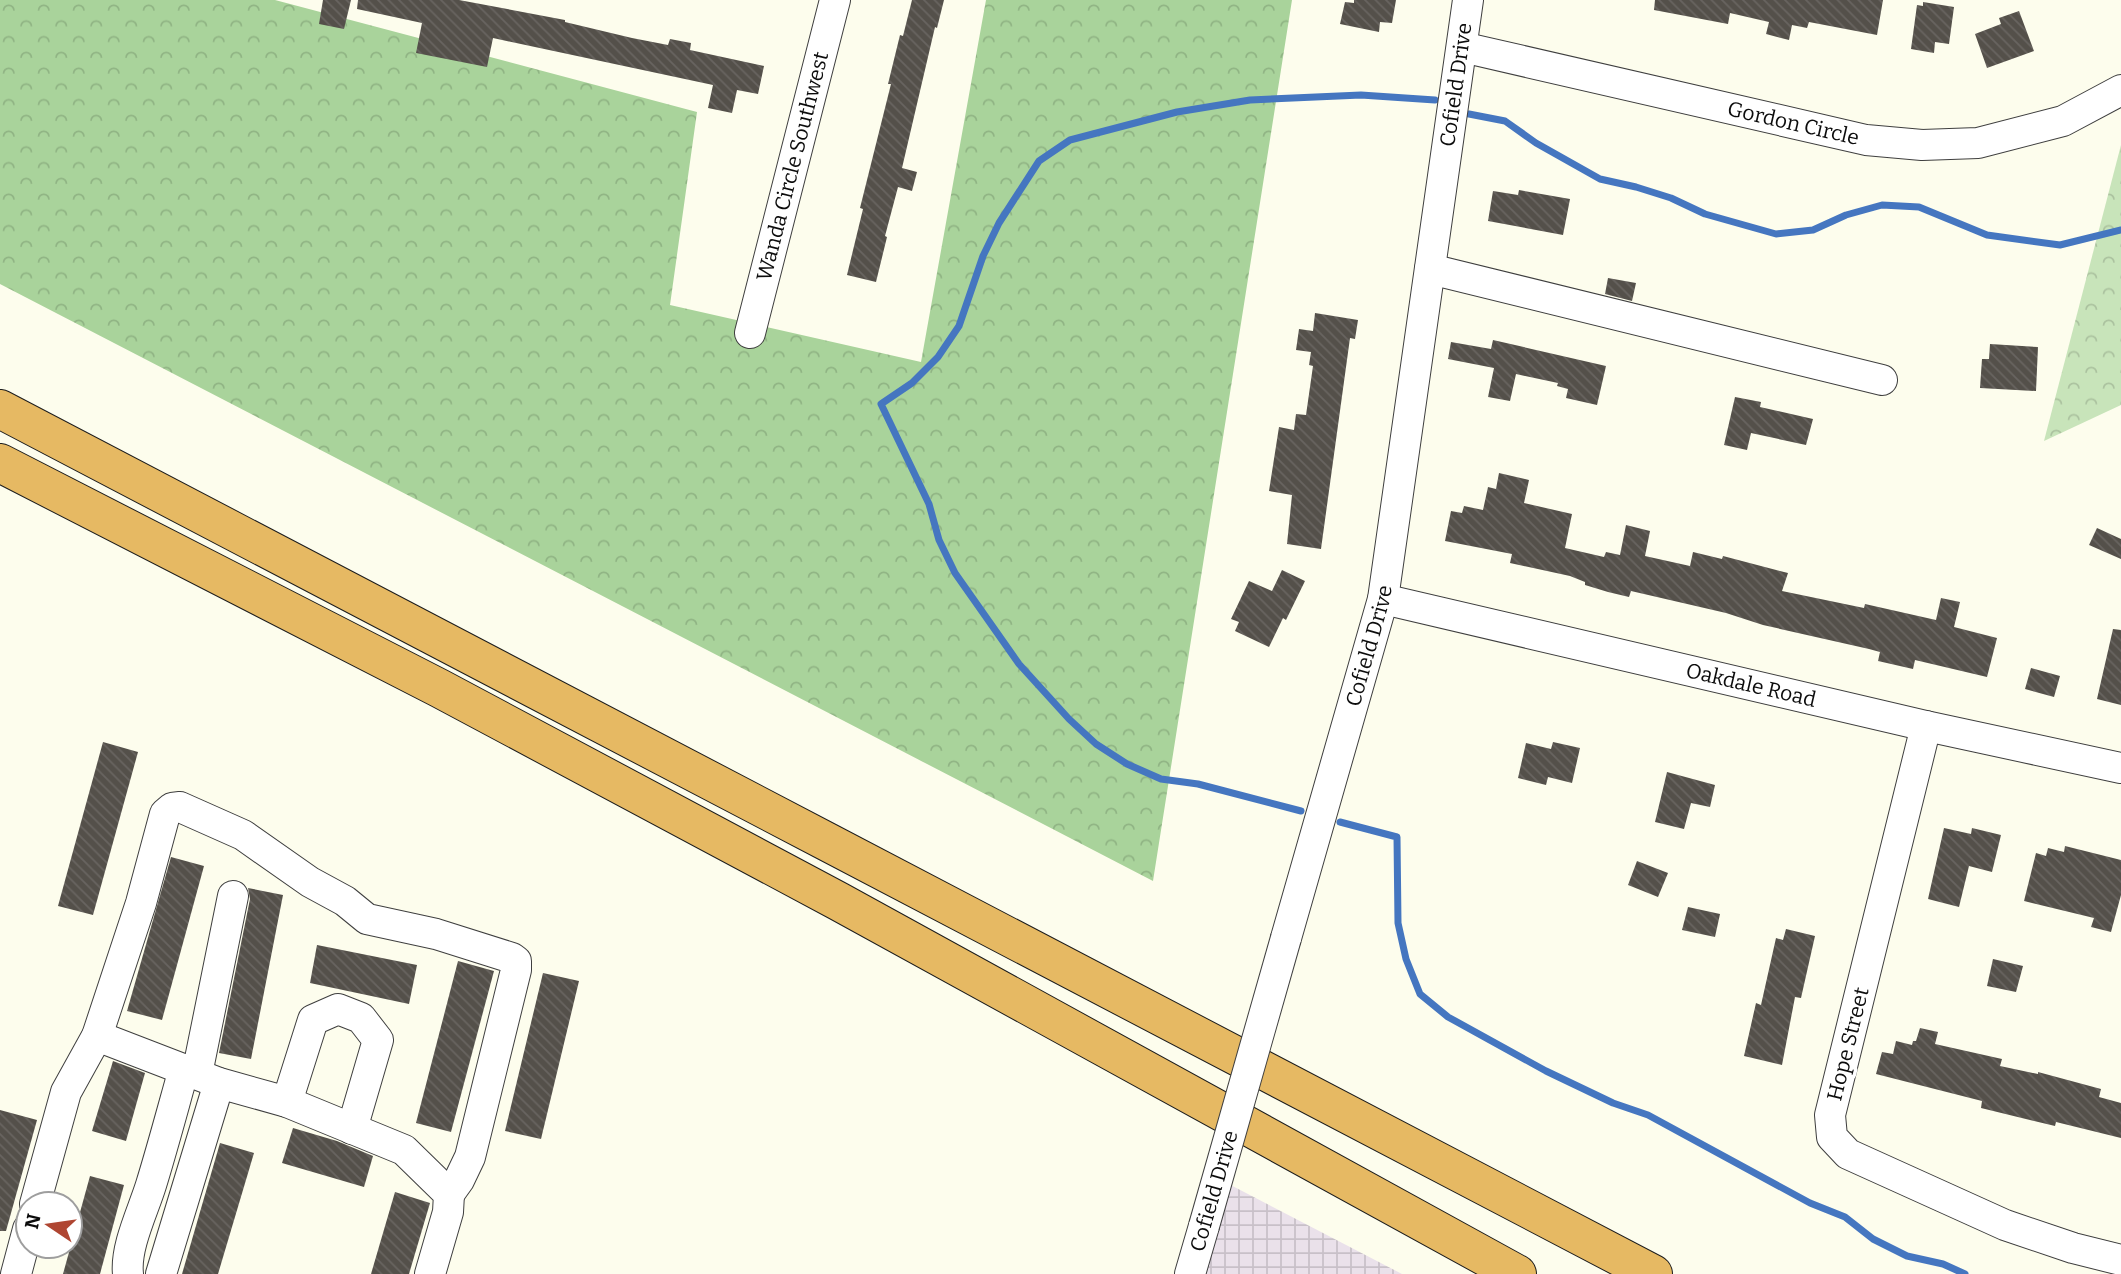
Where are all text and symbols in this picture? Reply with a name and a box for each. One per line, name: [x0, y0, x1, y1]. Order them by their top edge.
street label: Cofield Drive: [1434, 21, 1478, 148]
street label: Wanda Circle Southwest: [751, 49, 834, 284]
street label: Gordon Circle: [1725, 96, 1862, 151]
street label: Cofield Drive: [1340, 583, 1398, 709]
street label: Oakdale Road: [1683, 657, 1819, 713]
street label: Hope Street: [1821, 984, 1875, 1103]
street label: Cofield Drive: [1184, 1127, 1244, 1255]
north arrow: [14, 1190, 84, 1260]
text: N: [20, 1211, 46, 1231]

